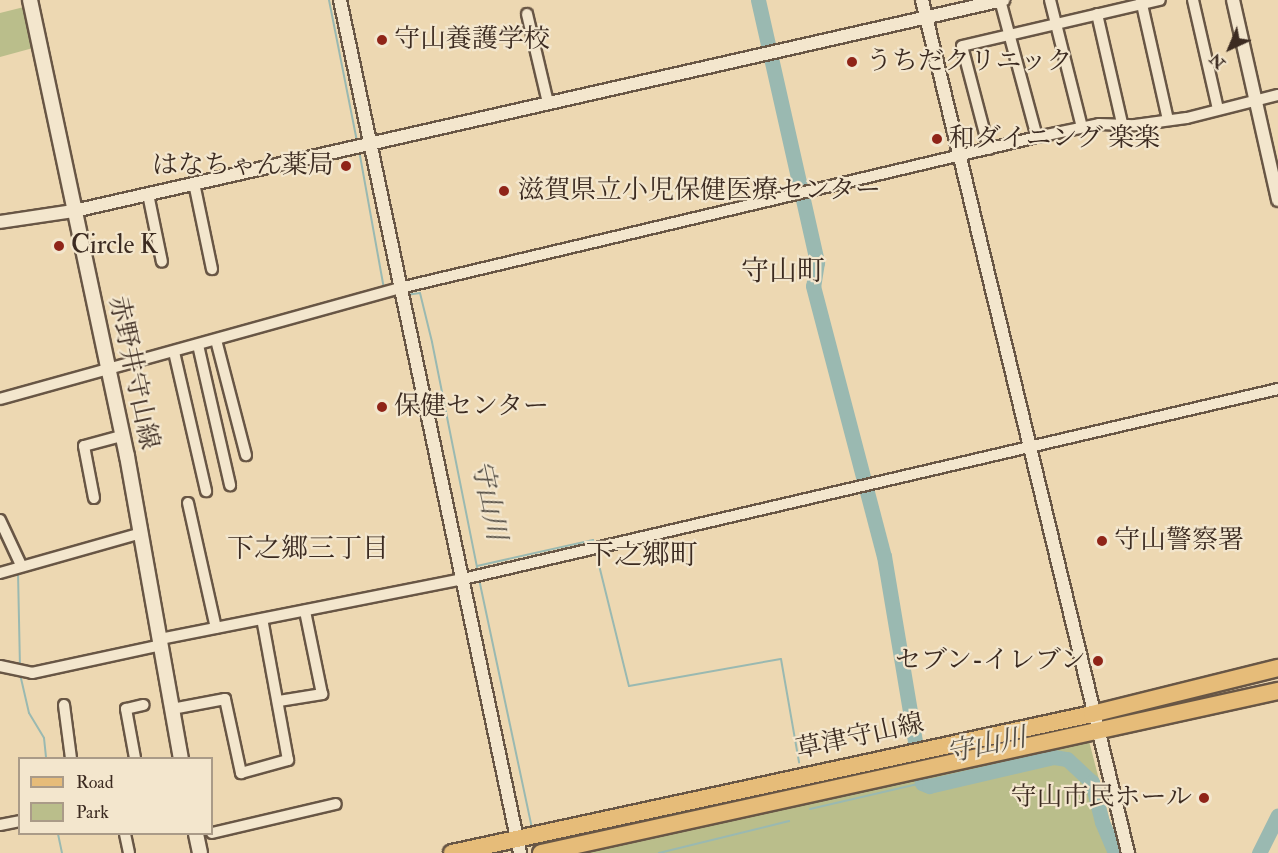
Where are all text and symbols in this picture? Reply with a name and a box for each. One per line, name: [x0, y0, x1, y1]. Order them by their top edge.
north arrow: [1200, 18, 1260, 78]
place label: 守山養護学校: [394, 24, 550, 56]
marker: 守山養護学校: [375, 33, 389, 47]
place label: うちだクリニック: [866, 46, 1074, 78]
text: N: [1205, 49, 1230, 73]
marker: うちだクリニック: [843, 53, 861, 71]
place label: 和ダイニング 楽楽: [949, 123, 1162, 155]
marker: 和ダイニング 楽楽: [930, 132, 944, 146]
place label: はなちゃん薬局: [152, 150, 334, 182]
marker: はなちゃん薬局: [339, 159, 353, 173]
place label: 滋賀県立小児保健医療センター: [518, 175, 882, 207]
marker: 滋賀県立小児保健医療センター: [495, 182, 513, 200]
place label: Circle K: [71, 230, 158, 262]
marker: Circle K: [52, 239, 66, 253]
district label: 守山町: [741, 255, 825, 289]
street label: 赤野井守山線: [102, 293, 164, 453]
place label: 保健センター: [394, 391, 550, 423]
marker: 保健センター: [375, 400, 389, 414]
water label: 守山川: [465, 457, 513, 543]
place label: 守山警察署: [1114, 525, 1244, 557]
district label: 下之郷三丁目: [227, 533, 389, 565]
marker: 守山警察署: [1095, 534, 1109, 548]
district label: 下之郷町: [586, 539, 698, 573]
place label: セブン-イレブン: [893, 645, 1086, 677]
marker: セブン-イレブン: [1091, 654, 1105, 668]
street label: 草津守山線: [793, 708, 927, 766]
water label: 守山川: [943, 721, 1029, 769]
legend: [18, 757, 213, 835]
text: Road: [76, 771, 114, 794]
place label: 守山市民ホール: [1010, 782, 1192, 814]
marker: 守山市民ホール: [1197, 791, 1211, 805]
text: Park: [76, 801, 109, 824]

